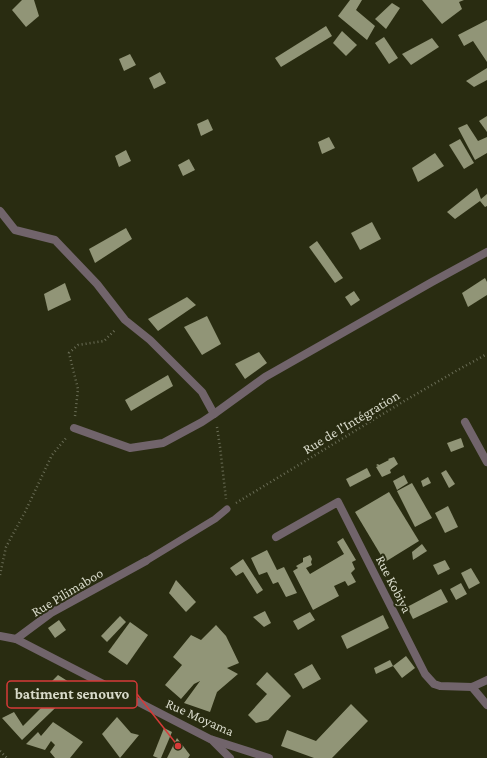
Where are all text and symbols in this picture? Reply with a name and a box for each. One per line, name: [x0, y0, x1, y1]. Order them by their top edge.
street label: Rue de l'Intégration: [300, 387, 403, 457]
street label: Rue Kobiya: [373, 553, 416, 616]
street label: Rue Pilimaboo: [28, 564, 106, 620]
callout: batiment senouvo: [7, 681, 137, 708]
text: batiment senouvo: [14, 686, 130, 702]
street label: Rue Moyama: [163, 695, 237, 739]

